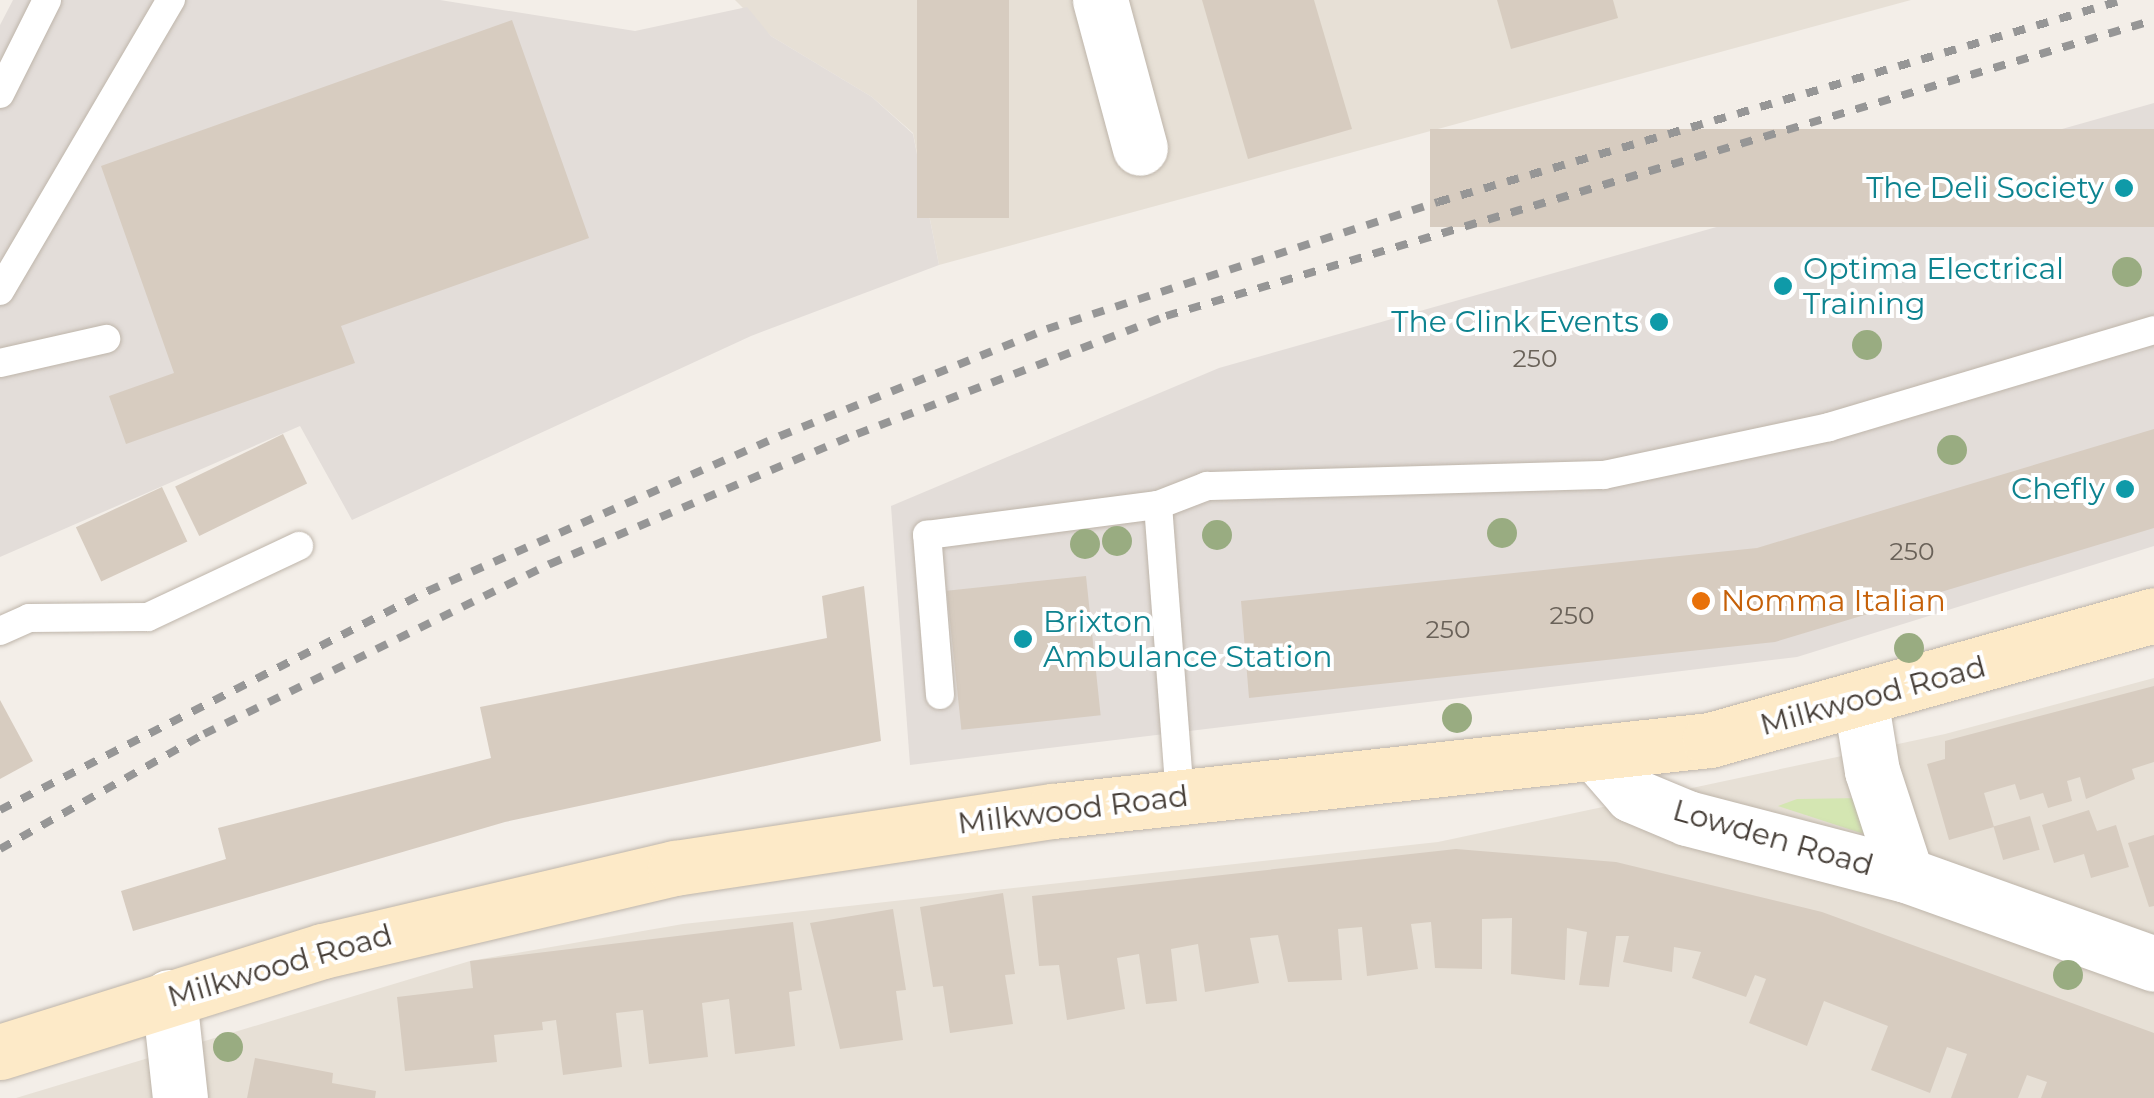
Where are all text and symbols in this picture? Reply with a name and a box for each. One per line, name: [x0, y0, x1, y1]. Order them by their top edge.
place label: The Deli Society: [1866, 170, 2104, 206]
marker: The Deli Society: [2113, 177, 2135, 199]
place label: Optima Electrical Training: [1803, 251, 2064, 322]
marker: Optima Electrical Training: [1772, 275, 1794, 297]
place label: The Clink Events: [1391, 304, 1639, 340]
marker: The Clink Events: [1648, 311, 1670, 333]
house number: 250: [1513, 343, 1557, 373]
place label: Chefly: [2011, 471, 2105, 507]
marker: Chefly: [2114, 478, 2136, 500]
house number: 250: [1890, 536, 1934, 566]
place label: Nomma Italian: [1721, 583, 1946, 619]
marker: Nomma Italian: [1690, 590, 1712, 612]
house number: 250: [1550, 600, 1594, 630]
place label: Brixton Ambulance Station: [1043, 604, 1333, 674]
house number: 250: [1426, 614, 1470, 644]
marker: Brixton Ambulance Station: [1012, 628, 1034, 650]
street label: Milkwood Road: [1756, 649, 1990, 743]
street label: Milkwood Road: [956, 778, 1190, 842]
street label: Lowden Road: [1669, 792, 1877, 884]
street label: Milkwood Road: [163, 917, 397, 1015]

